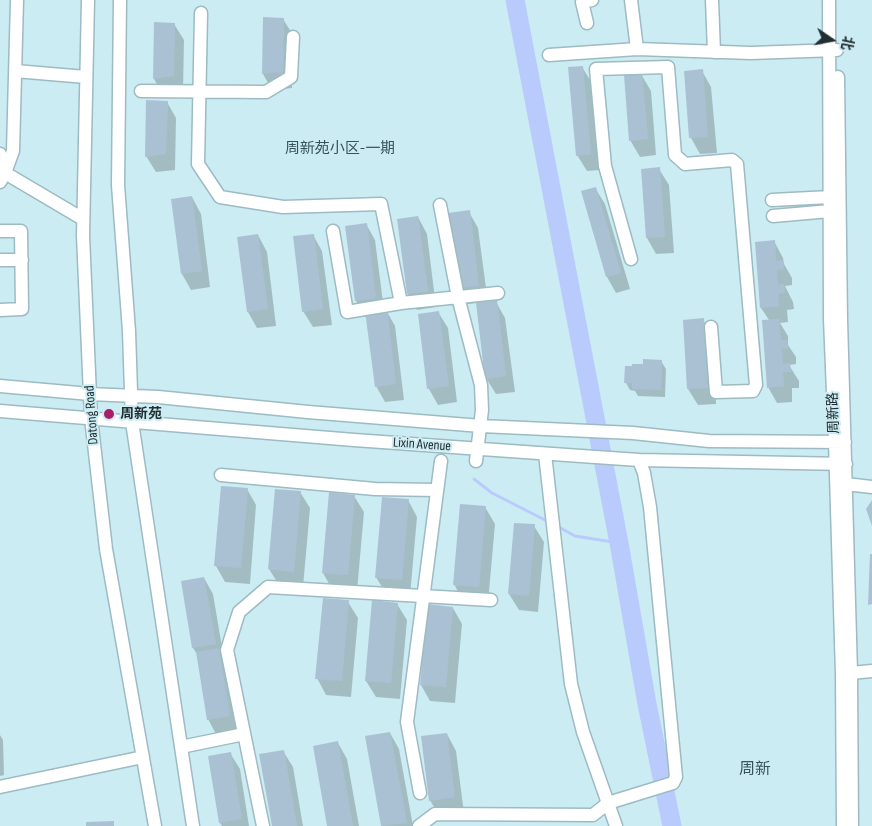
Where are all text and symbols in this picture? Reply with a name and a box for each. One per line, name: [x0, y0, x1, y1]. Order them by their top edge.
north arrow: [807, 15, 857, 65]
text: 北: [837, 35, 857, 52]
district label: 周新苑小区-一期: [285, 140, 395, 158]
street label: Datong Road: [82, 385, 102, 445]
street label: 周新路: [825, 392, 843, 434]
place label: 周新苑: [120, 406, 162, 422]
marker: 周新苑: [102, 407, 116, 421]
street label: Lixin Avenue: [392, 435, 452, 455]
district label: 周新: [739, 760, 771, 780]

